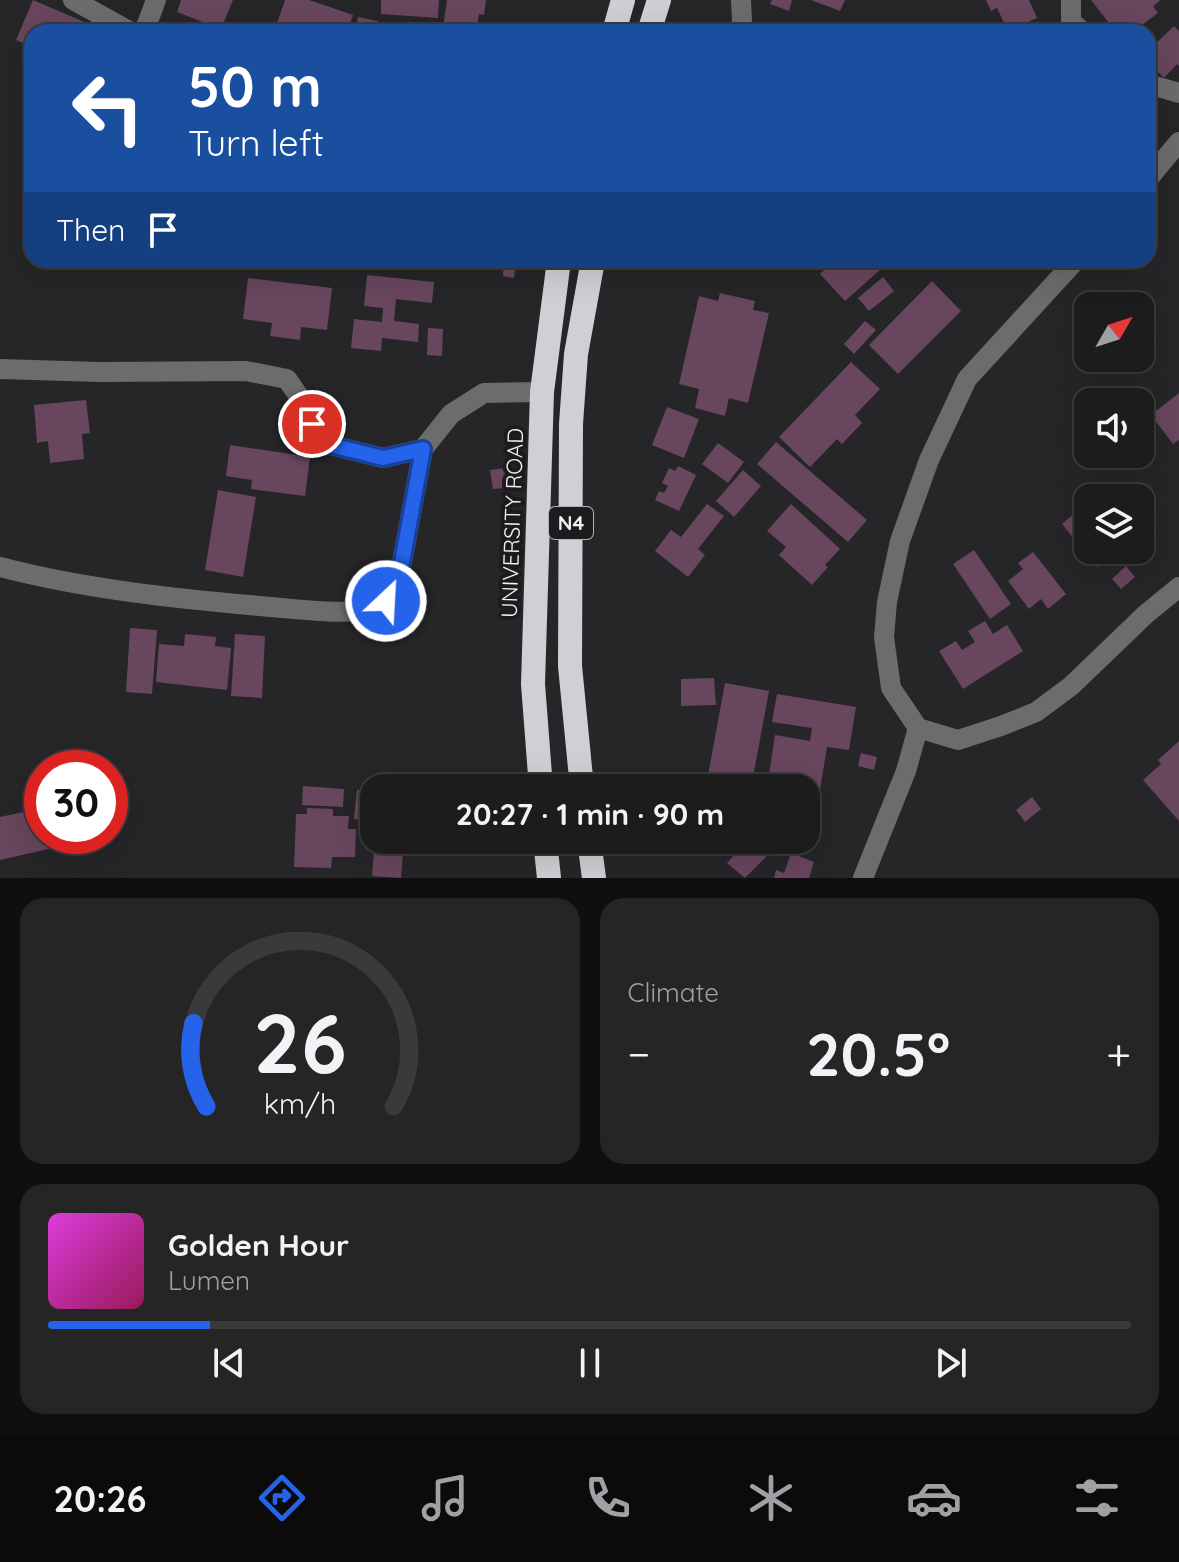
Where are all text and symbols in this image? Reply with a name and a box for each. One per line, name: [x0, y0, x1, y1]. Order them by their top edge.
text: 50 m: [188, 51, 322, 121]
icon: left: [56, 56, 160, 160]
text: Turn left: [188, 120, 324, 165]
icon: arrive: [141, 208, 185, 252]
text: Then: [56, 211, 125, 249]
north arrow: [1074, 292, 1154, 372]
map controls: [1074, 292, 1154, 564]
button: sound: [1074, 388, 1154, 468]
pin: [278, 390, 346, 458]
icon: arrive: [290, 402, 334, 446]
street label: UNIVERSITY ROAD: [495, 428, 529, 618]
button: layers: [1074, 484, 1154, 564]
road number: N4: [549, 507, 593, 539]
position arrow: [344, 559, 428, 643]
speed limit sign: 30: [24, 750, 128, 854]
text: 20:27 · 1 min · 90 m: [456, 795, 724, 833]
text: Climate: [628, 976, 719, 1009]
text: 26: [253, 990, 346, 1094]
text: 20.5°: [806, 1016, 950, 1091]
text: −: [628, 1026, 650, 1081]
text: +: [1106, 1026, 1131, 1081]
text: km/h: [263, 1085, 336, 1121]
text: Golden Hour: [168, 1226, 349, 1264]
text: Lumen: [168, 1264, 250, 1297]
icon: previous: [207, 1341, 251, 1385]
icon: pause: [568, 1341, 612, 1385]
icon: next: [929, 1341, 973, 1385]
icon: directions: [254, 1470, 310, 1526]
icon: music: [417, 1470, 473, 1526]
icon: phone: [580, 1470, 636, 1526]
icon: climate: [743, 1470, 799, 1526]
icon: car: [906, 1470, 962, 1526]
icon: filters: [1069, 1470, 1125, 1526]
text: 20:26: [54, 1476, 146, 1521]

